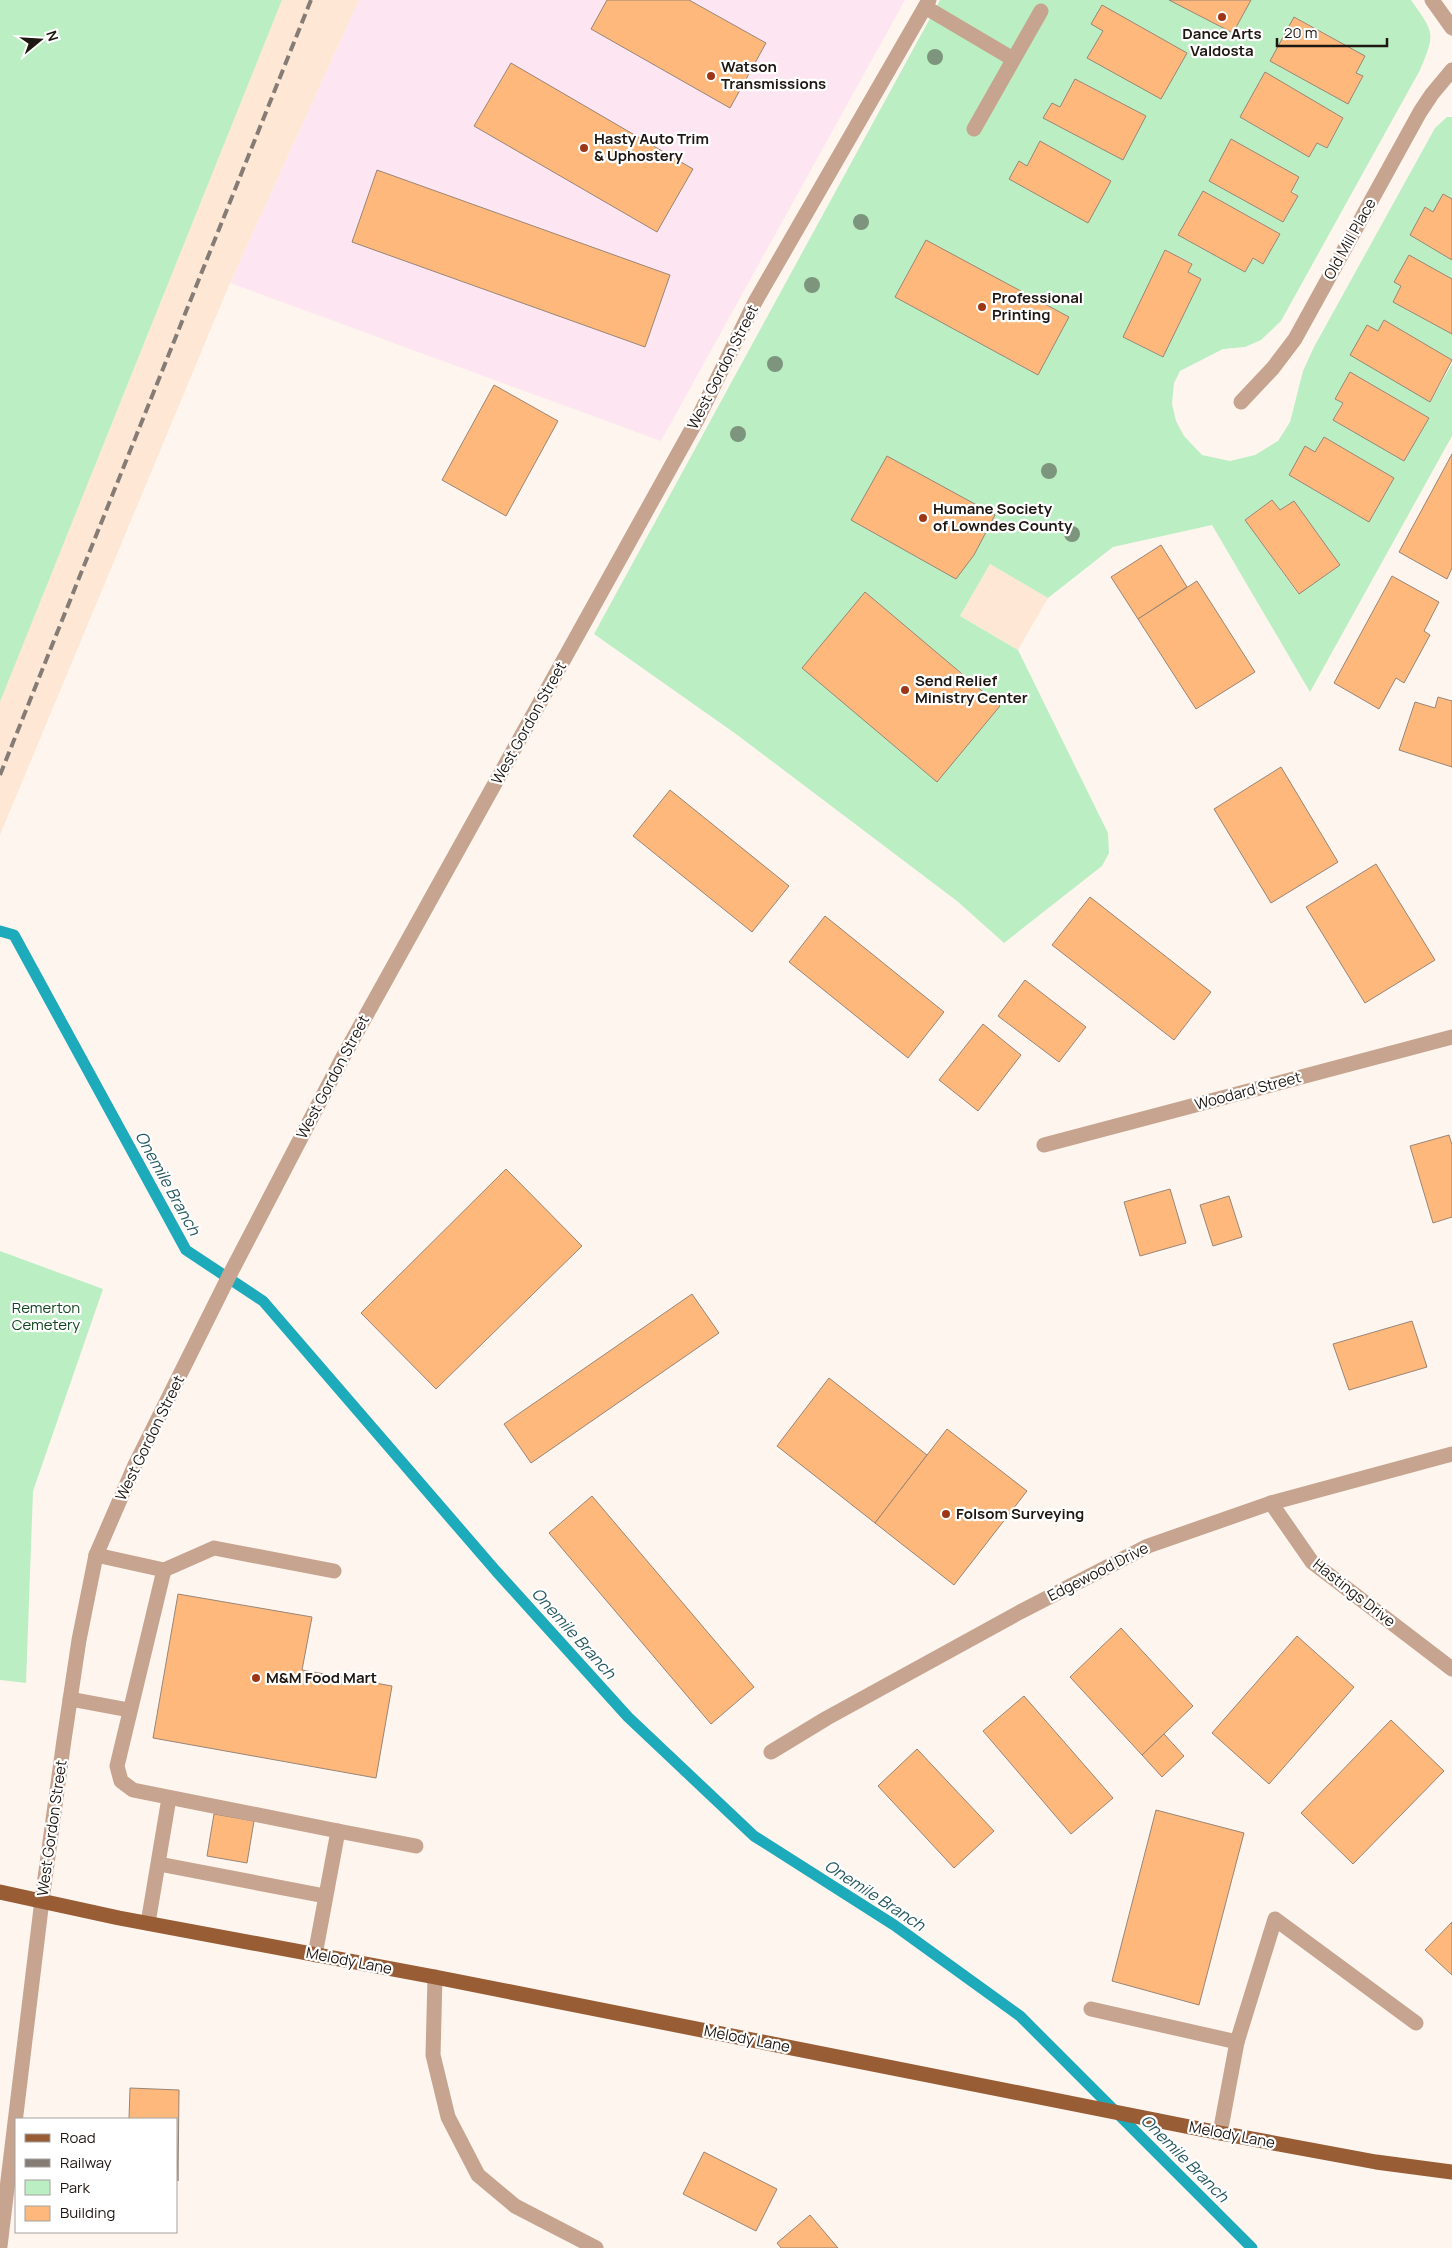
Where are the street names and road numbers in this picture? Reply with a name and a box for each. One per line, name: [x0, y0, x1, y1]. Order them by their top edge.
street label: Old Mill Place: [1319, 194, 1381, 283]
street label: West Gordon Street: [682, 301, 763, 433]
street label: West Gordon Street: [486, 658, 571, 788]
street label: West Gordon Street: [291, 1011, 374, 1142]
street label: Woodard Street: [1192, 1066, 1303, 1115]
street label: West Gordon Street: [110, 1372, 189, 1504]
street label: Edgewood Drive: [1044, 1537, 1152, 1606]
street label: Hastings Drive: [1309, 1554, 1400, 1632]
street label: West Gordon Street: [32, 1759, 71, 1897]
street label: Melody Lane: [304, 1942, 394, 1979]
street label: Melody Lane: [702, 2020, 792, 2057]
street label: Melody Lane: [1187, 2116, 1277, 2153]

